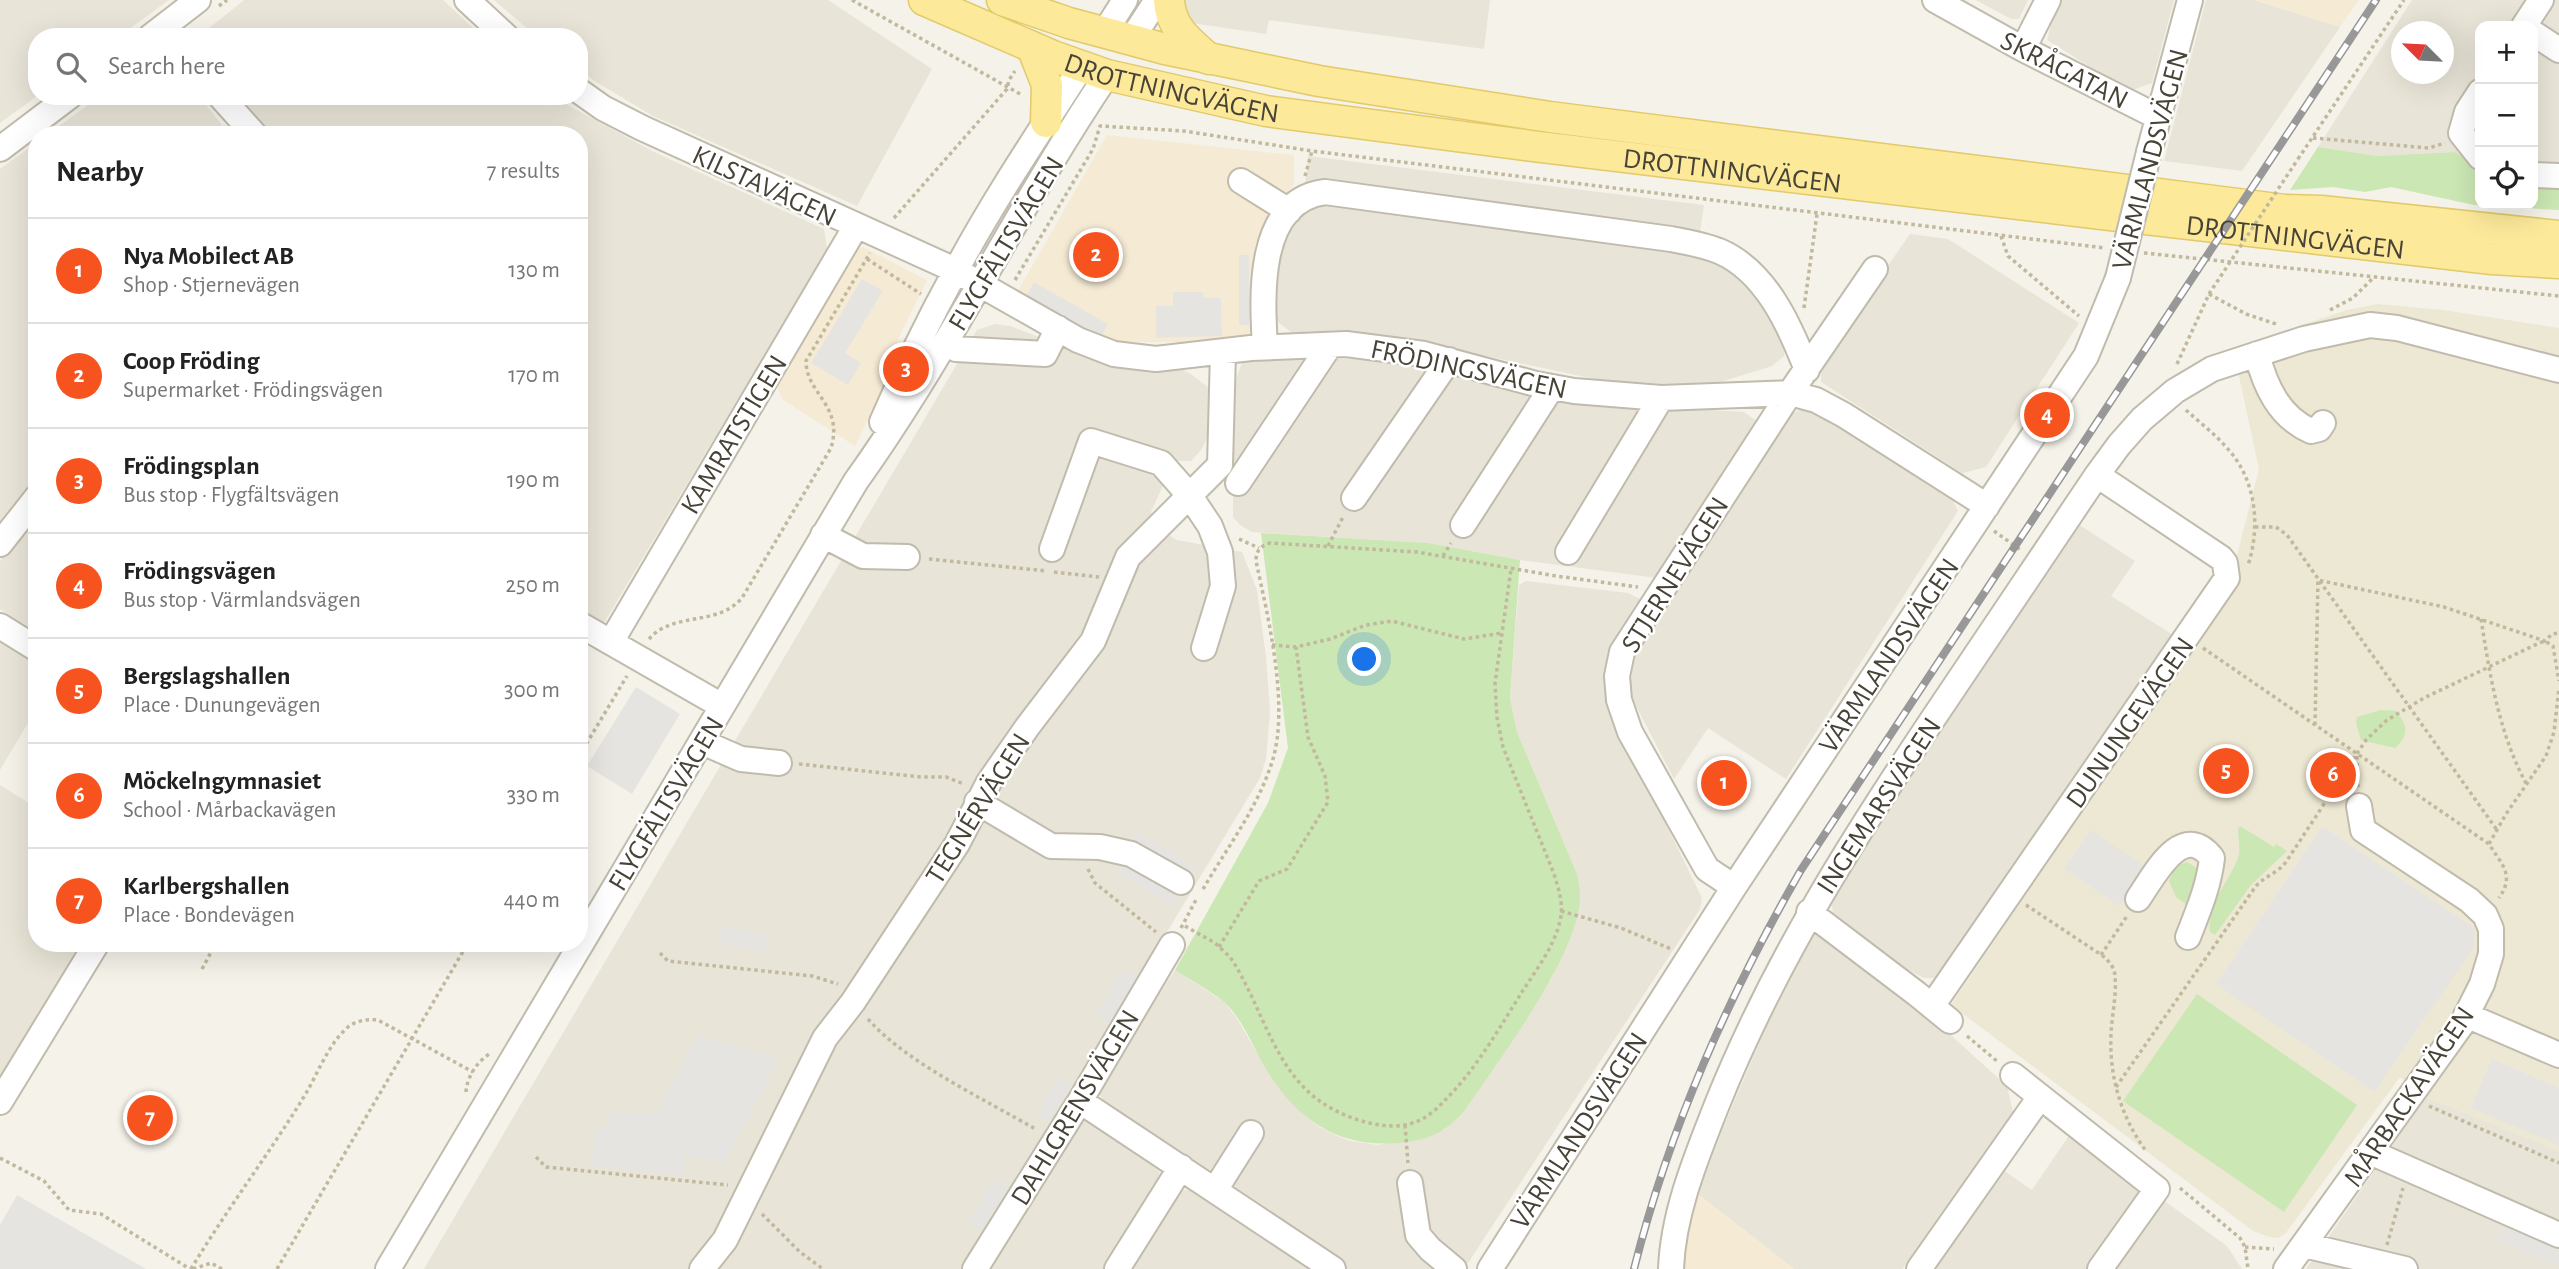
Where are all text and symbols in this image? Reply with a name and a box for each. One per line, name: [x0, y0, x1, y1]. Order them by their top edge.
north arrow: [2391, 21, 2454, 84]
map controls: [2475, 21, 2538, 210]
button: +: [2475, 21, 2538, 84]
street label: SKRÅGATAN: [1996, 24, 2134, 115]
search box: [28, 28, 588, 105]
street label: VÄRMLANDSVÄGEN: [2106, 45, 2194, 273]
icon: search: [52, 48, 90, 86]
street label: DROTTNINGVÄGEN: [1060, 49, 1281, 129]
text: Search here: [108, 53, 226, 79]
button: −: [2475, 84, 2538, 147]
street label: KILSTAVÄGEN: [688, 139, 841, 232]
street label: DROTTNINGVÄGEN: [1621, 145, 1843, 199]
button: locate: [2475, 147, 2538, 210]
street label: FLYGFÄLTSVÄGEN: [942, 151, 1070, 336]
text: Nearby: [56, 157, 144, 187]
text: 7 results: [487, 160, 560, 183]
street label: DROTTNINGVÄGEN: [2184, 212, 2406, 265]
pin: 2: [1073, 229, 1119, 281]
text: Nya Mobilect AB: [123, 243, 294, 269]
text: 1: [75, 259, 83, 282]
text: 130 m: [508, 259, 560, 282]
text: Shop · Stjernevägen: [123, 274, 300, 297]
street label: FRÖDINGSVÄGEN: [1368, 334, 1570, 404]
pin: 3: [883, 343, 929, 395]
text: Coop Fröding: [123, 348, 259, 374]
street label: KAMRATSTIGEN: [676, 351, 793, 519]
text: 2: [74, 364, 84, 387]
text: 170 m: [508, 364, 560, 387]
text: Supermarket · Frödingsvägen: [123, 379, 383, 402]
pin: 4: [2024, 389, 2070, 441]
text: Frödingsplan: [123, 453, 260, 479]
text: 3: [74, 469, 84, 492]
text: 190 m: [507, 469, 560, 492]
text: Bus stop · Flygfältsvägen: [123, 484, 339, 507]
street label: STJERNEVÄGEN: [1615, 491, 1735, 658]
street label: VÄRMLANDSVÄGEN: [1813, 553, 1965, 758]
text: Frödingsvägen: [123, 558, 276, 584]
text: 4: [73, 574, 85, 597]
text: 250 m: [506, 574, 560, 597]
text: Bus stop · Värmlandsvägen: [123, 589, 361, 612]
street label: DUNUNGEVÄGEN: [2060, 631, 2200, 814]
your location: [1347, 642, 1381, 676]
text: Bergslagshallen: [123, 663, 291, 689]
text: 5: [74, 679, 84, 702]
text: 300 m: [504, 679, 560, 702]
text: Place · Dunungevägen: [123, 694, 321, 717]
street label: FLYGFÄLTSVÄGEN: [602, 711, 730, 896]
street label: INGEMARSVÄGEN: [1811, 712, 1947, 899]
street label: TEGNÉRVÄGEN: [919, 727, 1036, 889]
pin: 5: [2203, 745, 2249, 797]
pin: 6: [2310, 749, 2356, 801]
pin: 1: [1701, 757, 1747, 809]
text: Möckelngymnasiet: [123, 768, 321, 794]
text: 6: [73, 784, 85, 807]
text: 330 m: [507, 784, 560, 807]
text: School · Mårbackavägen: [123, 799, 336, 822]
text: Karlbergshallen: [123, 873, 290, 899]
text: 7: [74, 889, 84, 912]
text: 440 m: [504, 889, 560, 912]
text: Place · Bondevägen: [123, 904, 295, 927]
street label: MÅRBACKAVÄGEN: [2337, 1000, 2480, 1192]
street label: DAHLGRENSVÄGEN: [1005, 1005, 1145, 1211]
street label: VÄRMLANDSVÄGEN: [1504, 1027, 1653, 1234]
pin: 7: [127, 1092, 173, 1144]

